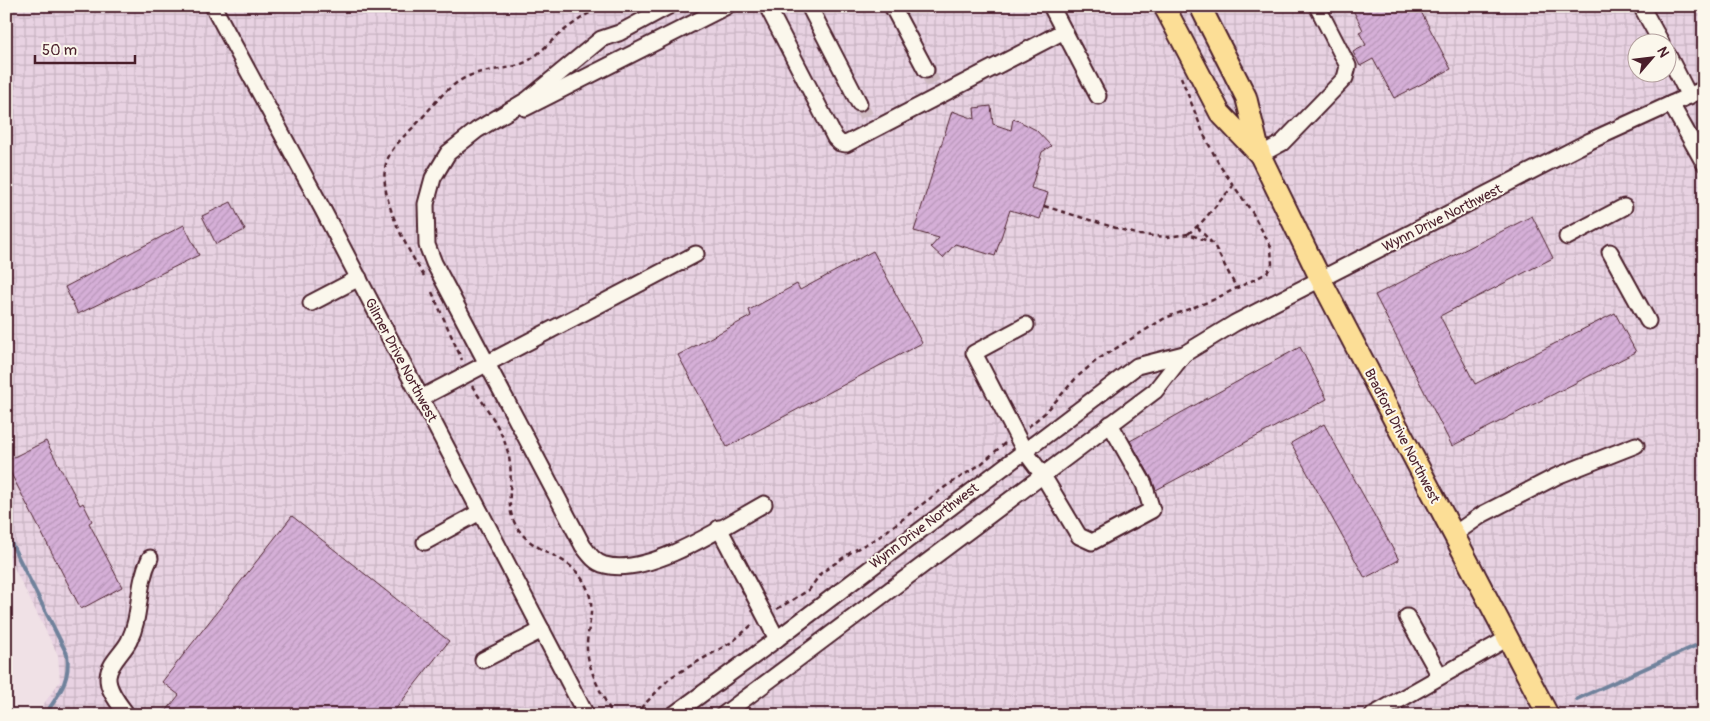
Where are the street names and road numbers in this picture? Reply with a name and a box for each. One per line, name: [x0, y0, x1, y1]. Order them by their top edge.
street label: Wynn Drive Northwest: [1379, 180, 1505, 256]
street label: Gilmer Drive Northwest: [361, 295, 441, 425]
street label: Bradford Drive Northwest: [1361, 366, 1443, 506]
street label: Wynn Drive Northwest: [866, 479, 982, 573]

